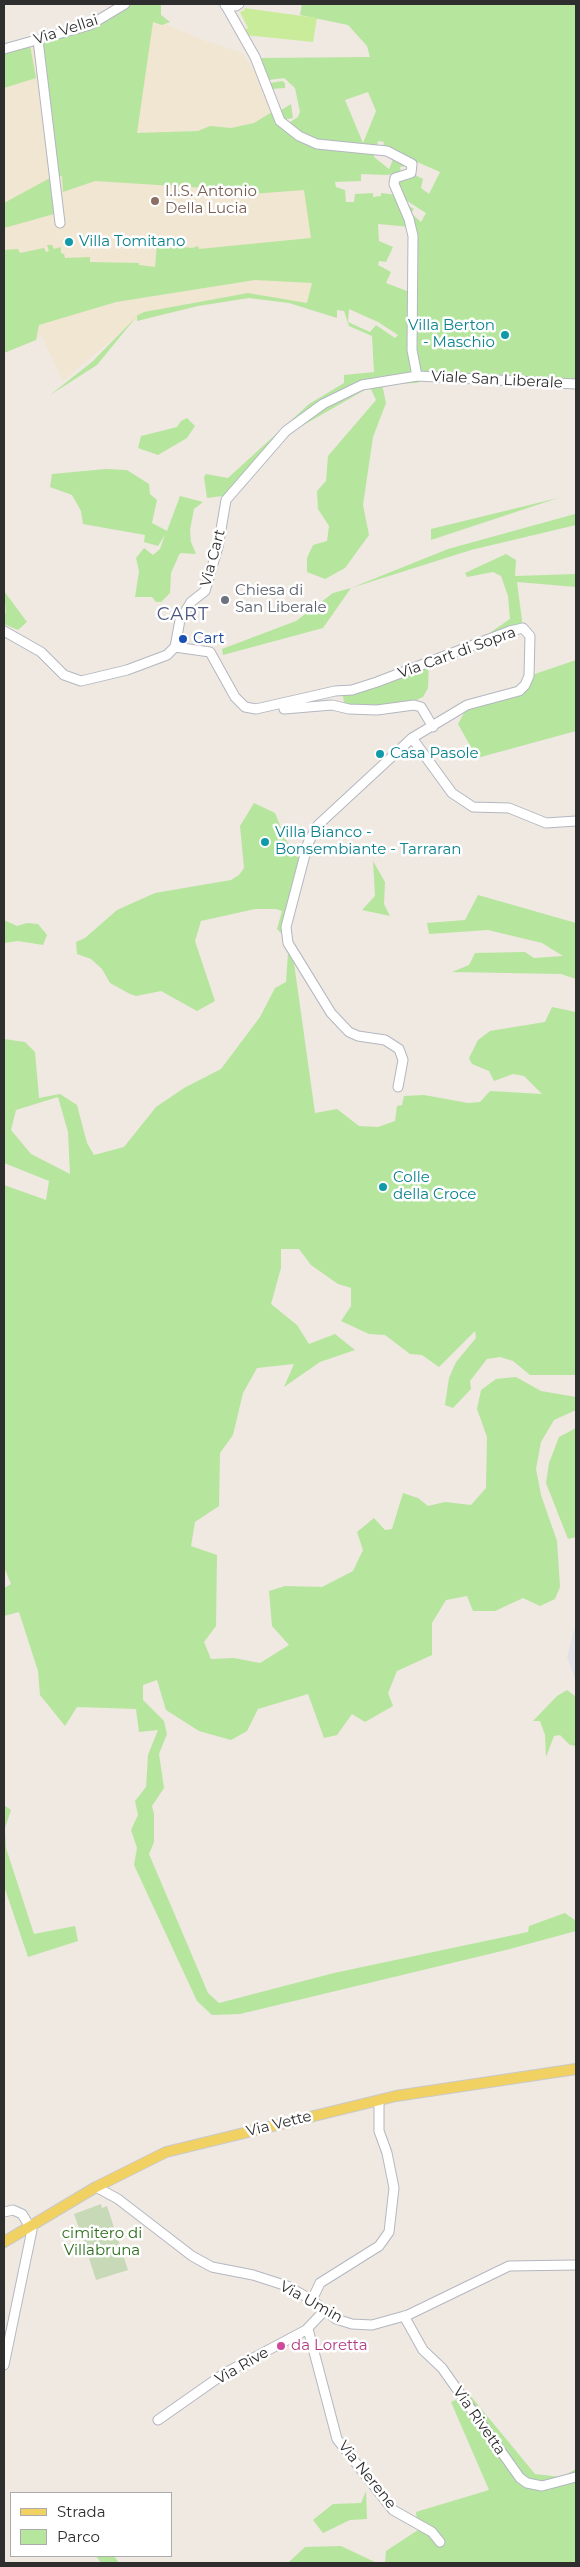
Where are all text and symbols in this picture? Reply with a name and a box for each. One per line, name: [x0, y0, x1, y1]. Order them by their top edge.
street label: Via Vellai: [32, 11, 100, 49]
place label: I.I.S. Antonio Della Lucia: [165, 183, 257, 218]
marker: I.I.S. Antonio Della Lucia: [149, 195, 161, 207]
place label: Villa Tomitano: [79, 233, 185, 251]
marker: Villa Tomitano: [63, 236, 75, 248]
place label: Villa Berton - Maschio: [408, 317, 495, 352]
marker: Villa Berton - Maschio: [499, 329, 511, 341]
street label: Viale San Liberale: [431, 368, 563, 392]
street label: Via Cart: [197, 527, 229, 589]
place label: Chiesa di San Liberale: [235, 582, 327, 617]
marker: Chiesa di San Liberale: [219, 594, 231, 606]
district label: CART: [156, 604, 210, 626]
street label: Via Cart di Sopra: [396, 623, 518, 683]
place label: Cart: [193, 630, 225, 648]
marker: Cart: [177, 633, 189, 645]
place label: Casa Pasole: [390, 745, 479, 763]
marker: Casa Pasole: [374, 748, 386, 760]
place label: Villa Bianco - Bonsembiante - Tarraran: [275, 824, 461, 859]
marker: Villa Bianco - Bonsembiante - Tarraran: [259, 836, 271, 848]
place label: Colle della Croce: [393, 1169, 476, 1204]
marker: Colle della Croce: [377, 1181, 389, 1193]
street label: Via Vette: [245, 2107, 313, 2141]
park label: cimitero di Villabruna: [62, 2225, 142, 2260]
street label: Via Umin: [276, 2277, 346, 2327]
place label: da Loretta: [291, 2337, 367, 2355]
marker: da Loretta: [275, 2340, 287, 2352]
street label: Via Rive: [212, 2343, 272, 2389]
street label: Via Rivetta: [449, 2383, 509, 2459]
street label: Via Nerene: [334, 2437, 400, 2513]
legend: [10, 2492, 172, 2557]
text: Strada: [57, 2502, 106, 2521]
text: Parco: [57, 2527, 100, 2546]

